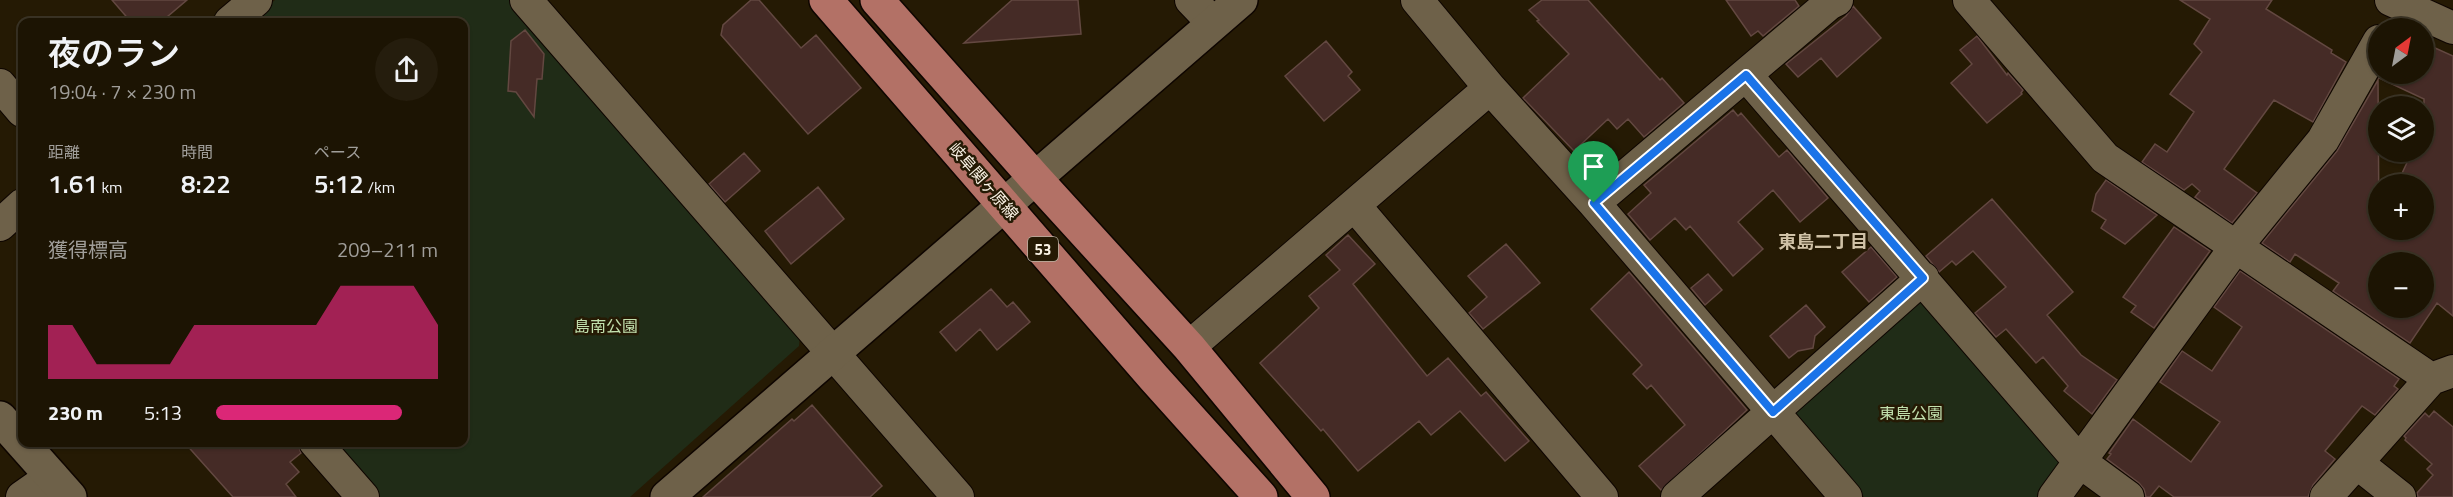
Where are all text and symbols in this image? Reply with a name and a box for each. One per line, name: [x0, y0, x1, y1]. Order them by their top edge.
north arrow: [2368, 18, 2434, 84]
map controls: [2368, 18, 2434, 318]
text: 夜のラン: [48, 28, 180, 78]
button: share: [375, 38, 438, 101]
text: 19:04 · 7 × 230 m: [48, 76, 196, 107]
button: layers: [2368, 96, 2434, 162]
street label: 岐阜関ヶ原線: [943, 137, 1025, 225]
text: 距離: [48, 140, 80, 164]
text: 時間: [181, 140, 213, 164]
text: ペース: [314, 140, 361, 164]
pin: [1568, 141, 1619, 203]
icon: arrive: [1577, 150, 1610, 183]
text: 1.61: [48, 164, 98, 203]
text: 8:22: [181, 164, 231, 203]
text: 5:12: [314, 164, 364, 203]
button: +: [2368, 174, 2434, 240]
text: km: [98, 175, 122, 199]
text: /km: [364, 175, 395, 199]
district label: 東島二丁目: [1778, 228, 1868, 255]
text: 獲得標高: [48, 234, 128, 265]
text: 209–211 m: [337, 234, 438, 265]
road number: 53: [1028, 237, 1058, 261]
button: −: [2368, 252, 2434, 318]
park label: 島南公園: [574, 314, 638, 338]
text: 230 m: [48, 397, 103, 428]
text: 5:13: [144, 397, 182, 428]
park label: 東島公園: [1879, 401, 1943, 425]

